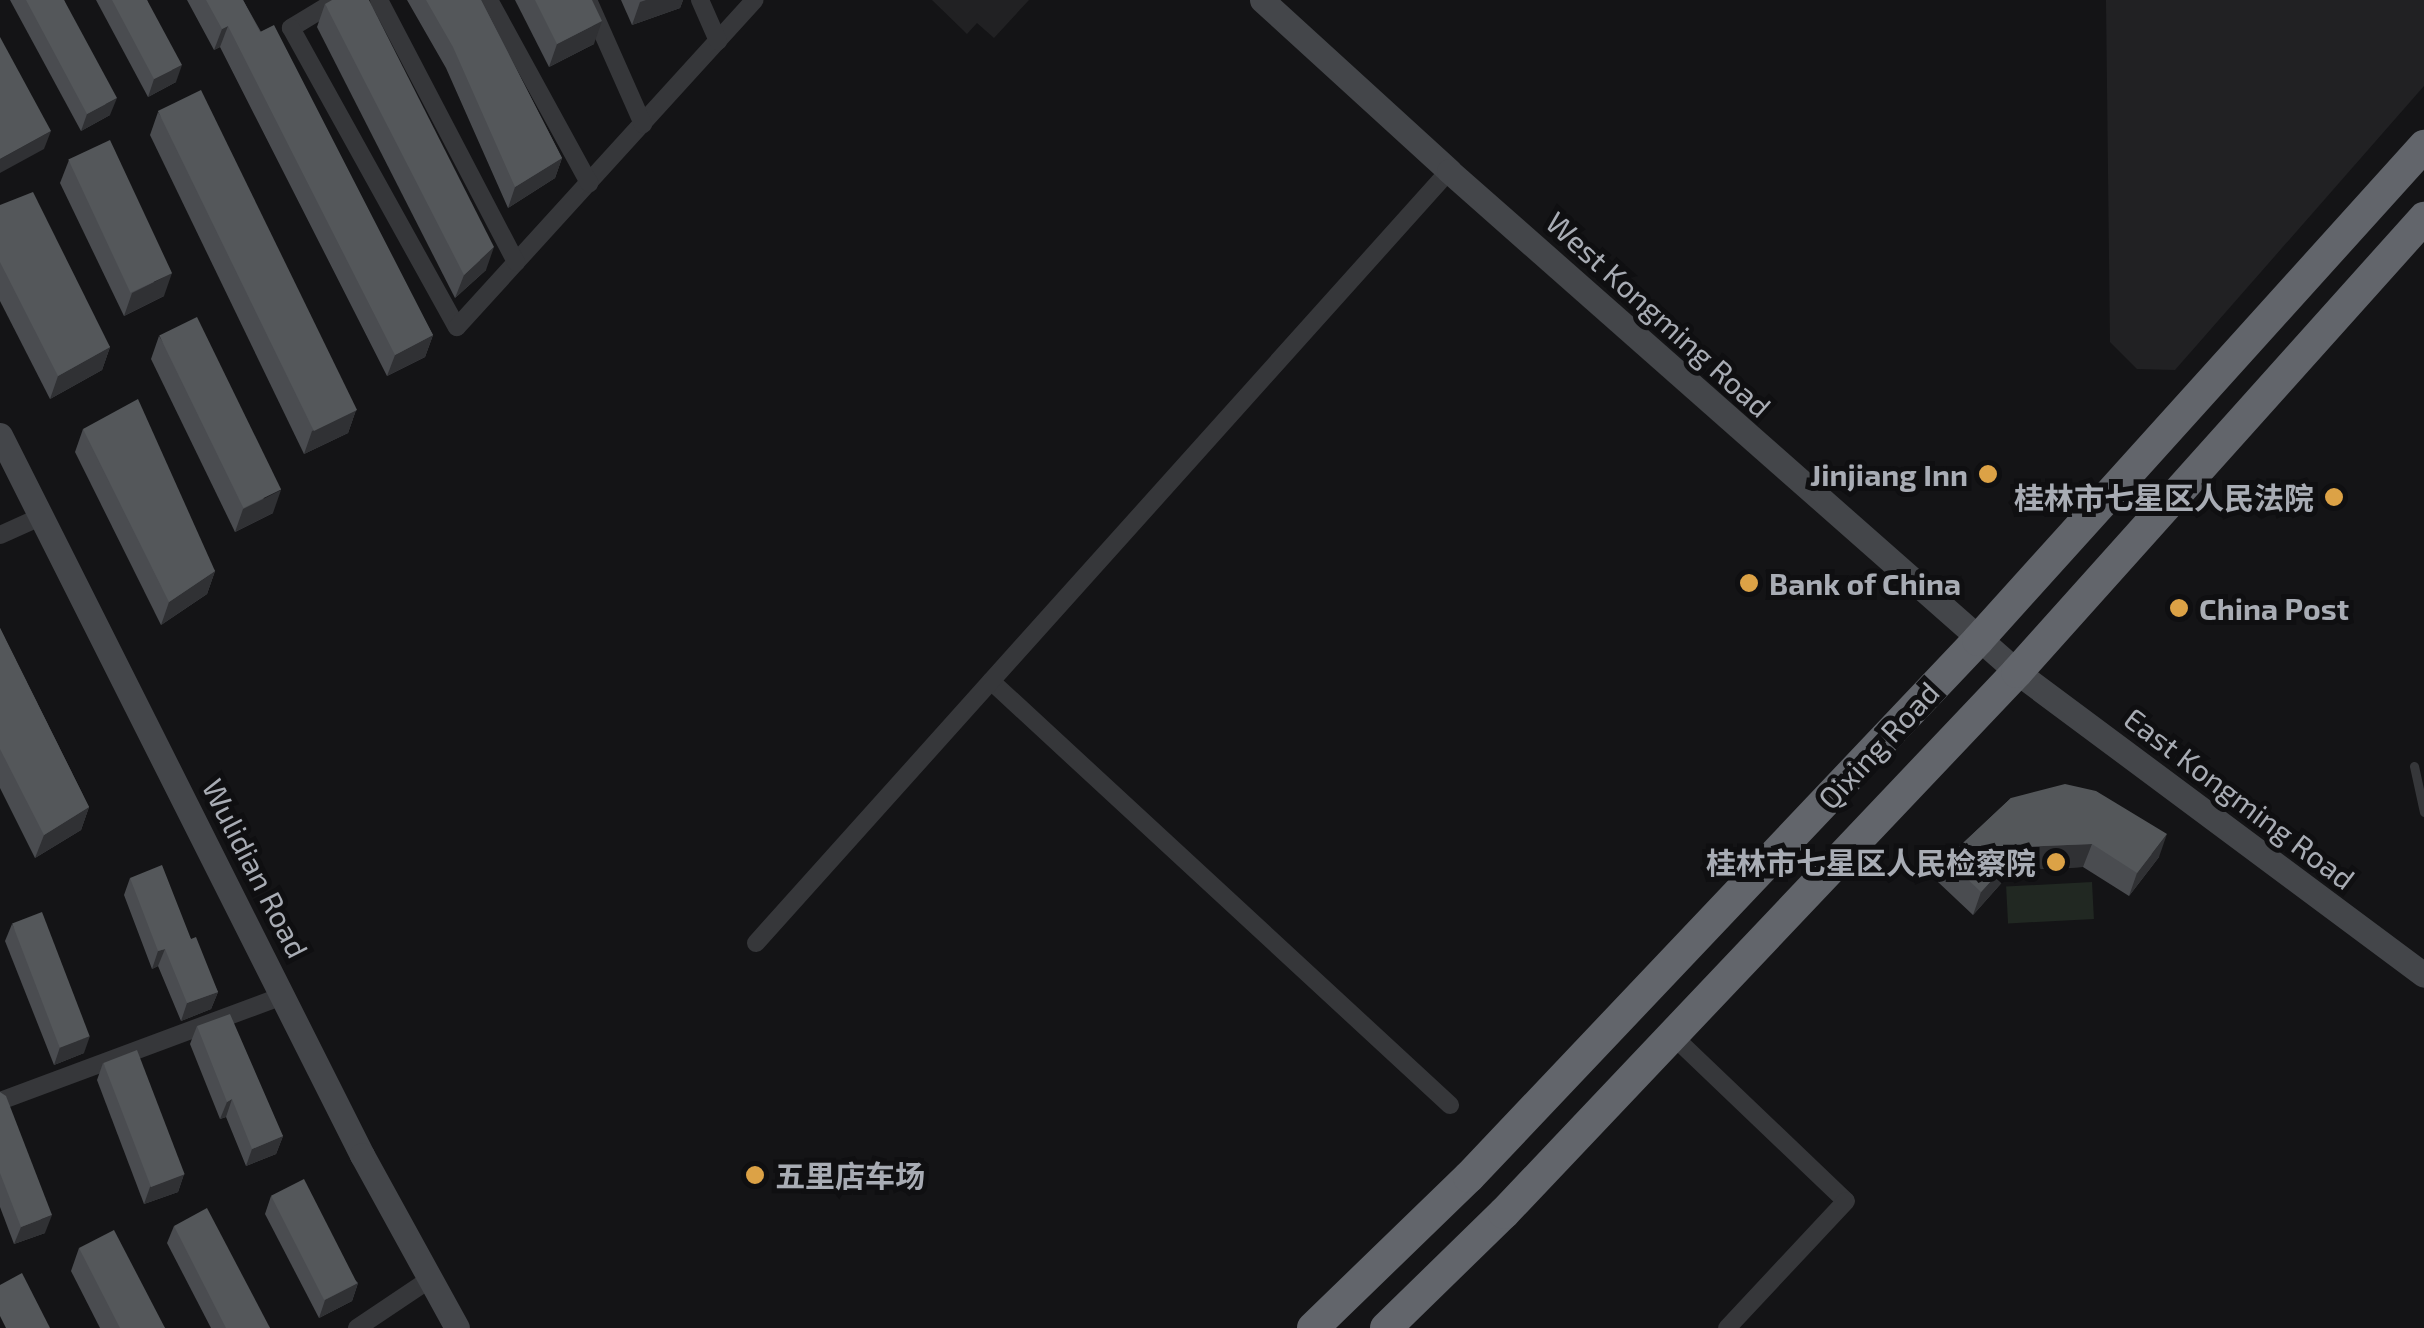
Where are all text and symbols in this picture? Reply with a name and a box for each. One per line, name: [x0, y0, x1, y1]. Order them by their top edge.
street label: West Kongming Road: [1539, 204, 1779, 424]
place label: Jinjiang Inn: [1810, 456, 1968, 492]
marker: Jinjiang Inn: [1977, 463, 1999, 485]
place label: 桂林市七星区人民法院: [2014, 479, 2314, 515]
marker: 桂林市七星区人民法院: [2323, 486, 2345, 508]
place label: Bank of China: [1769, 565, 1962, 601]
marker: Bank of China: [1738, 572, 1760, 594]
place label: China Post: [2199, 590, 2349, 626]
marker: China Post: [2168, 597, 2190, 619]
street label: Qixing Road: [1810, 674, 1946, 816]
street label: East Kongming Road: [2118, 700, 2362, 896]
street label: Wulidian Road: [196, 773, 316, 963]
place label: 桂林市七星区人民检察院: [1706, 844, 2036, 880]
marker: 桂林市七星区人民检察院: [2045, 851, 2067, 873]
place label: 五里店车场: [775, 1157, 925, 1193]
marker: 五里店车场: [744, 1164, 766, 1186]

